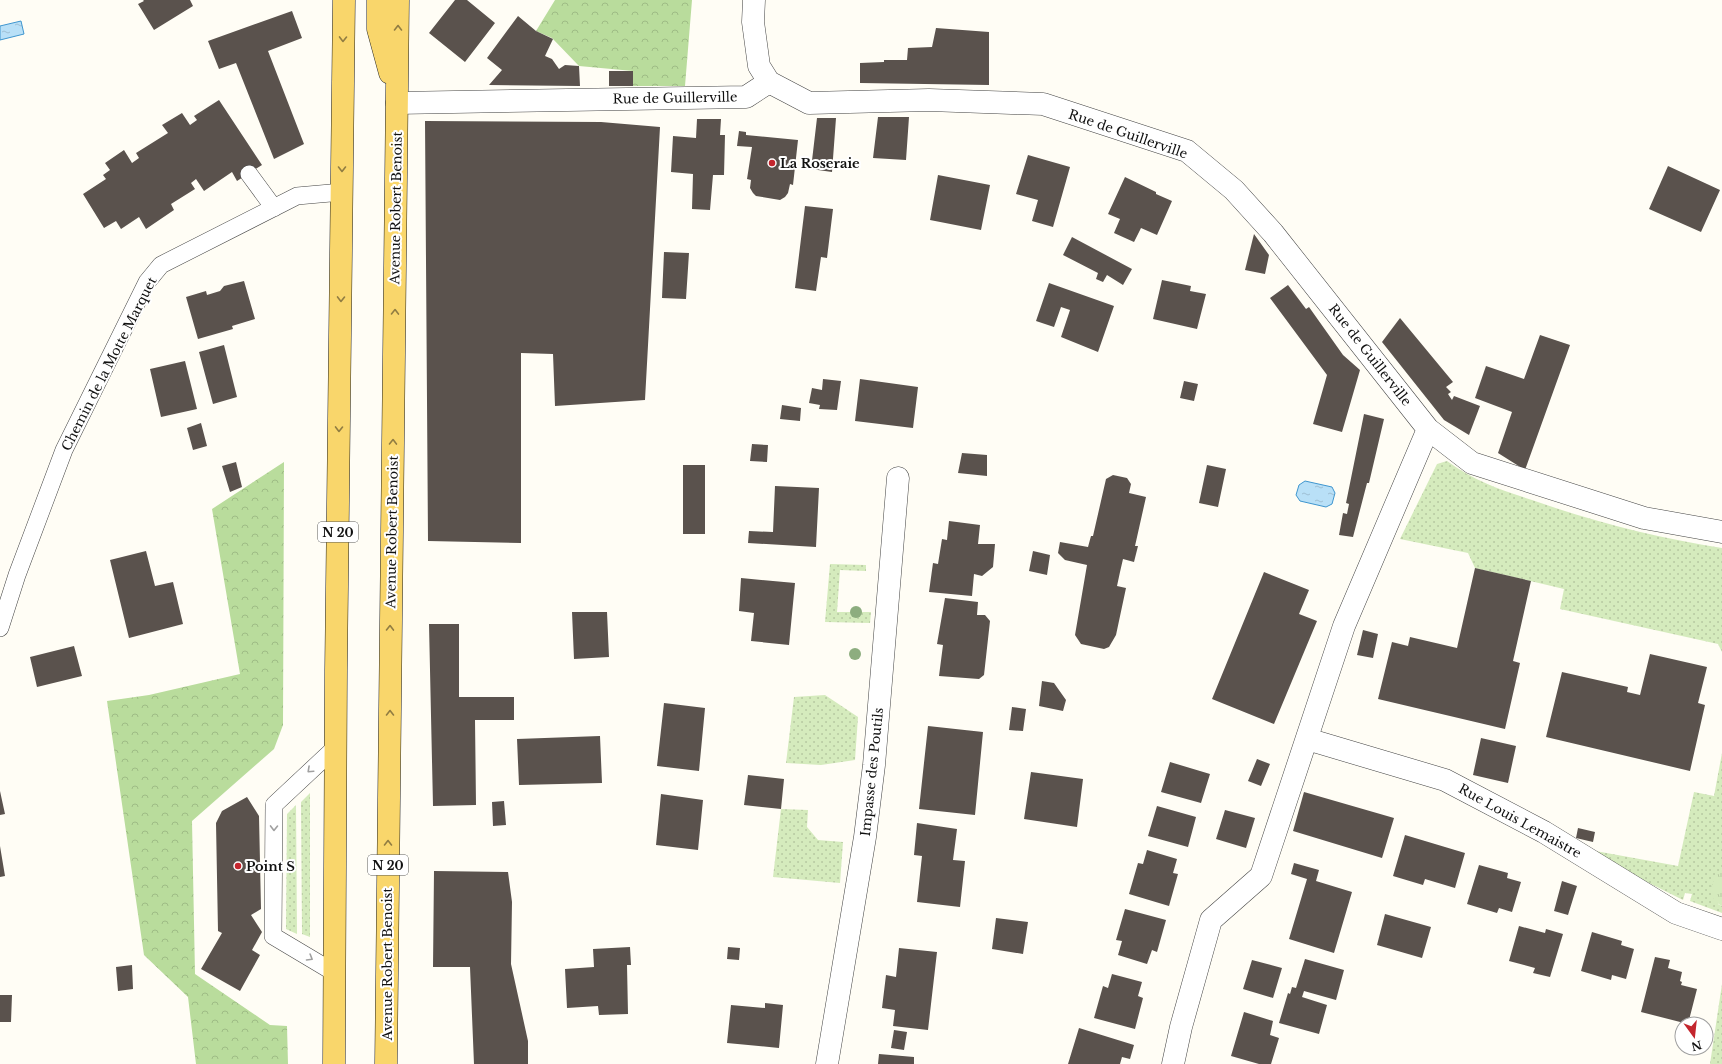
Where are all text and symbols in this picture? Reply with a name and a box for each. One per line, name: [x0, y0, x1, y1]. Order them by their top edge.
one-way arrow: [394, 25, 402, 31]
one-way arrow: [339, 36, 347, 42]
street label: Rue de Guillerville: [612, 88, 738, 108]
street label: Rue de Guillerville: [1066, 106, 1190, 162]
street label: Avenue Robert Benoist: [386, 131, 406, 286]
place label: La Roseraie: [780, 155, 860, 172]
marker: La Roseraie: [767, 158, 777, 168]
one-way arrow: [338, 166, 346, 172]
street label: Chemin de la Motte Marquet: [58, 274, 160, 454]
one-way arrow: [336, 296, 345, 302]
street label: Rue de Guillerville: [1325, 301, 1415, 409]
one-way arrow: [391, 309, 399, 315]
one-way arrow: [335, 426, 343, 432]
one-way arrow: [389, 439, 397, 445]
street label: Avenue Robert Benoist: [382, 455, 402, 610]
road number: N 20: [318, 522, 358, 542]
one-way arrow: [386, 625, 395, 631]
street label: Impasse des Poutils: [857, 707, 887, 837]
one-way arrow: [385, 710, 394, 716]
one-way arrow: [307, 765, 315, 773]
street label: Rue Louis Lemaistre: [1456, 780, 1584, 862]
one-way arrow: [270, 825, 278, 831]
one-way arrow: [384, 840, 392, 846]
road number: N 20: [368, 855, 408, 875]
place label: Point S: [246, 858, 295, 875]
marker: Point S: [233, 861, 243, 871]
street label: Avenue Robert Benoist: [379, 888, 396, 1041]
one-way arrow: [306, 954, 313, 961]
north arrow: [1674, 1016, 1714, 1056]
text: N: [1689, 1038, 1703, 1054]

